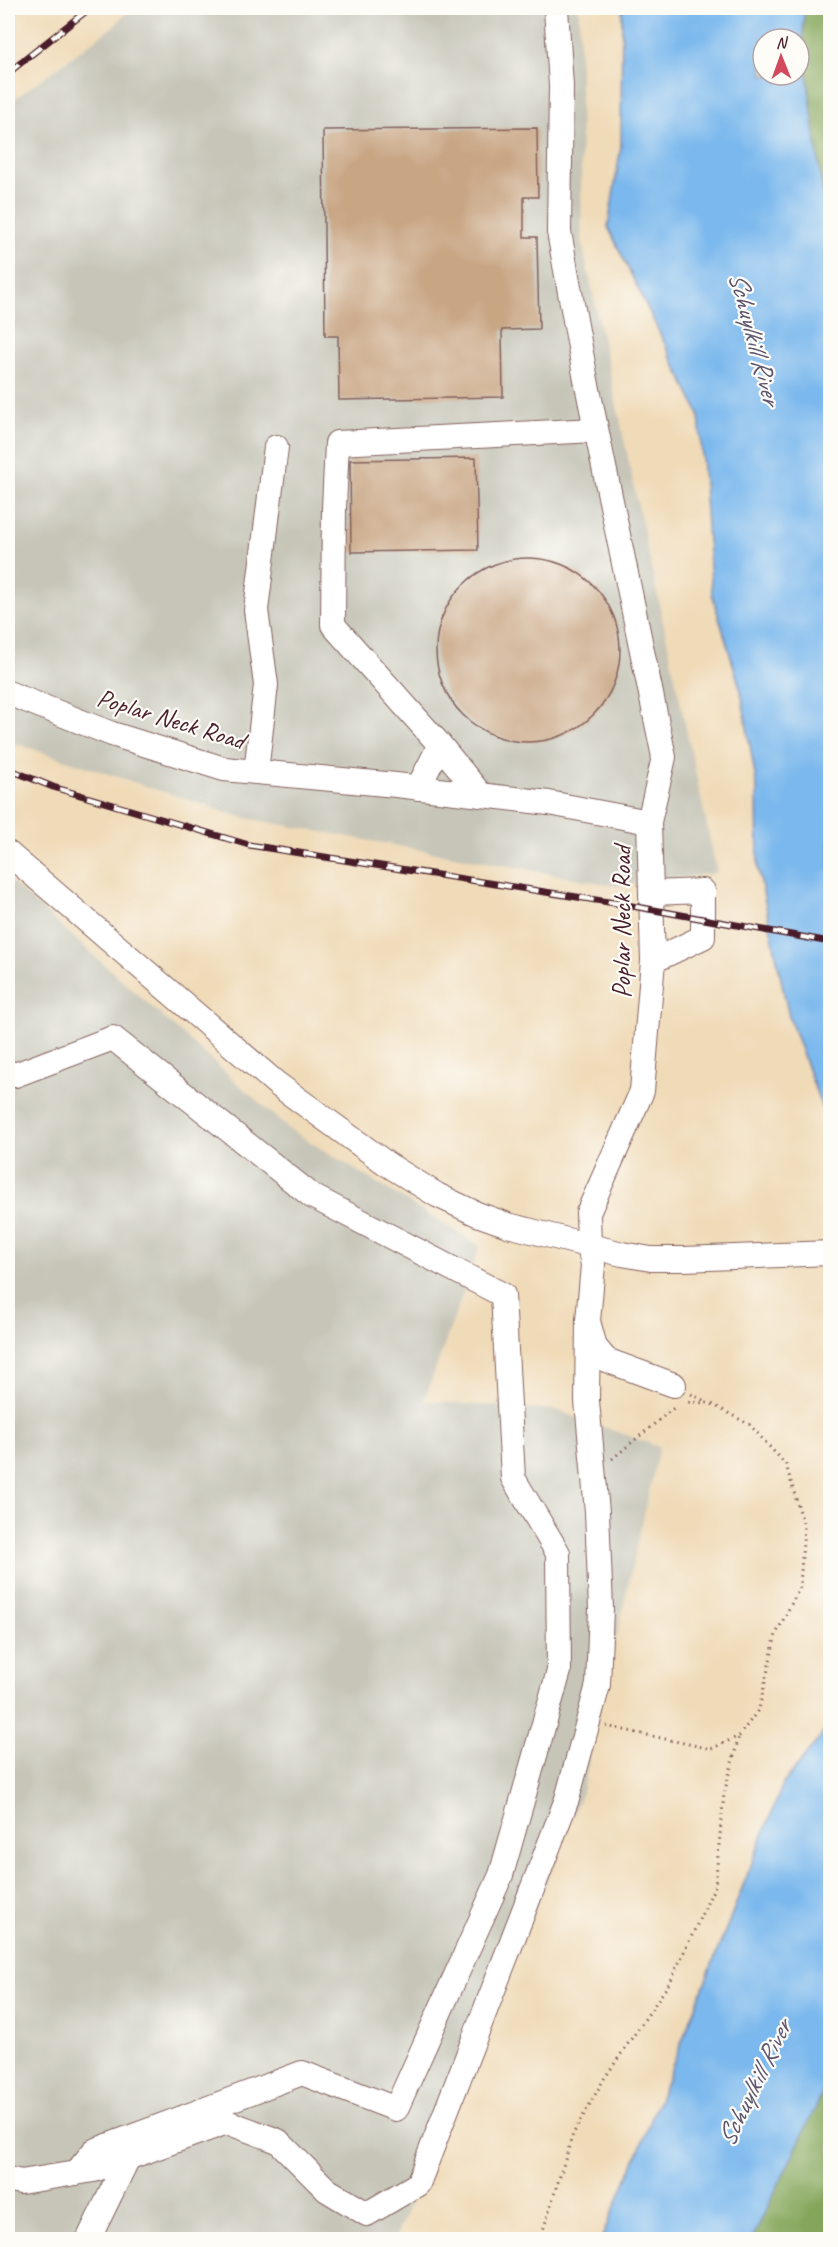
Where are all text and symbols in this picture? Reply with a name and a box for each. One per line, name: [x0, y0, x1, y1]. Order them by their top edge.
north arrow: [751, 27, 811, 87]
text: N: [776, 33, 789, 53]
water label: Schuylkill River: [721, 268, 790, 412]
street label: Poplar Neck Road: [93, 681, 252, 758]
street label: Poplar Neck Road: [605, 842, 638, 998]
water label: Schuylkill River: [709, 2011, 801, 2151]

